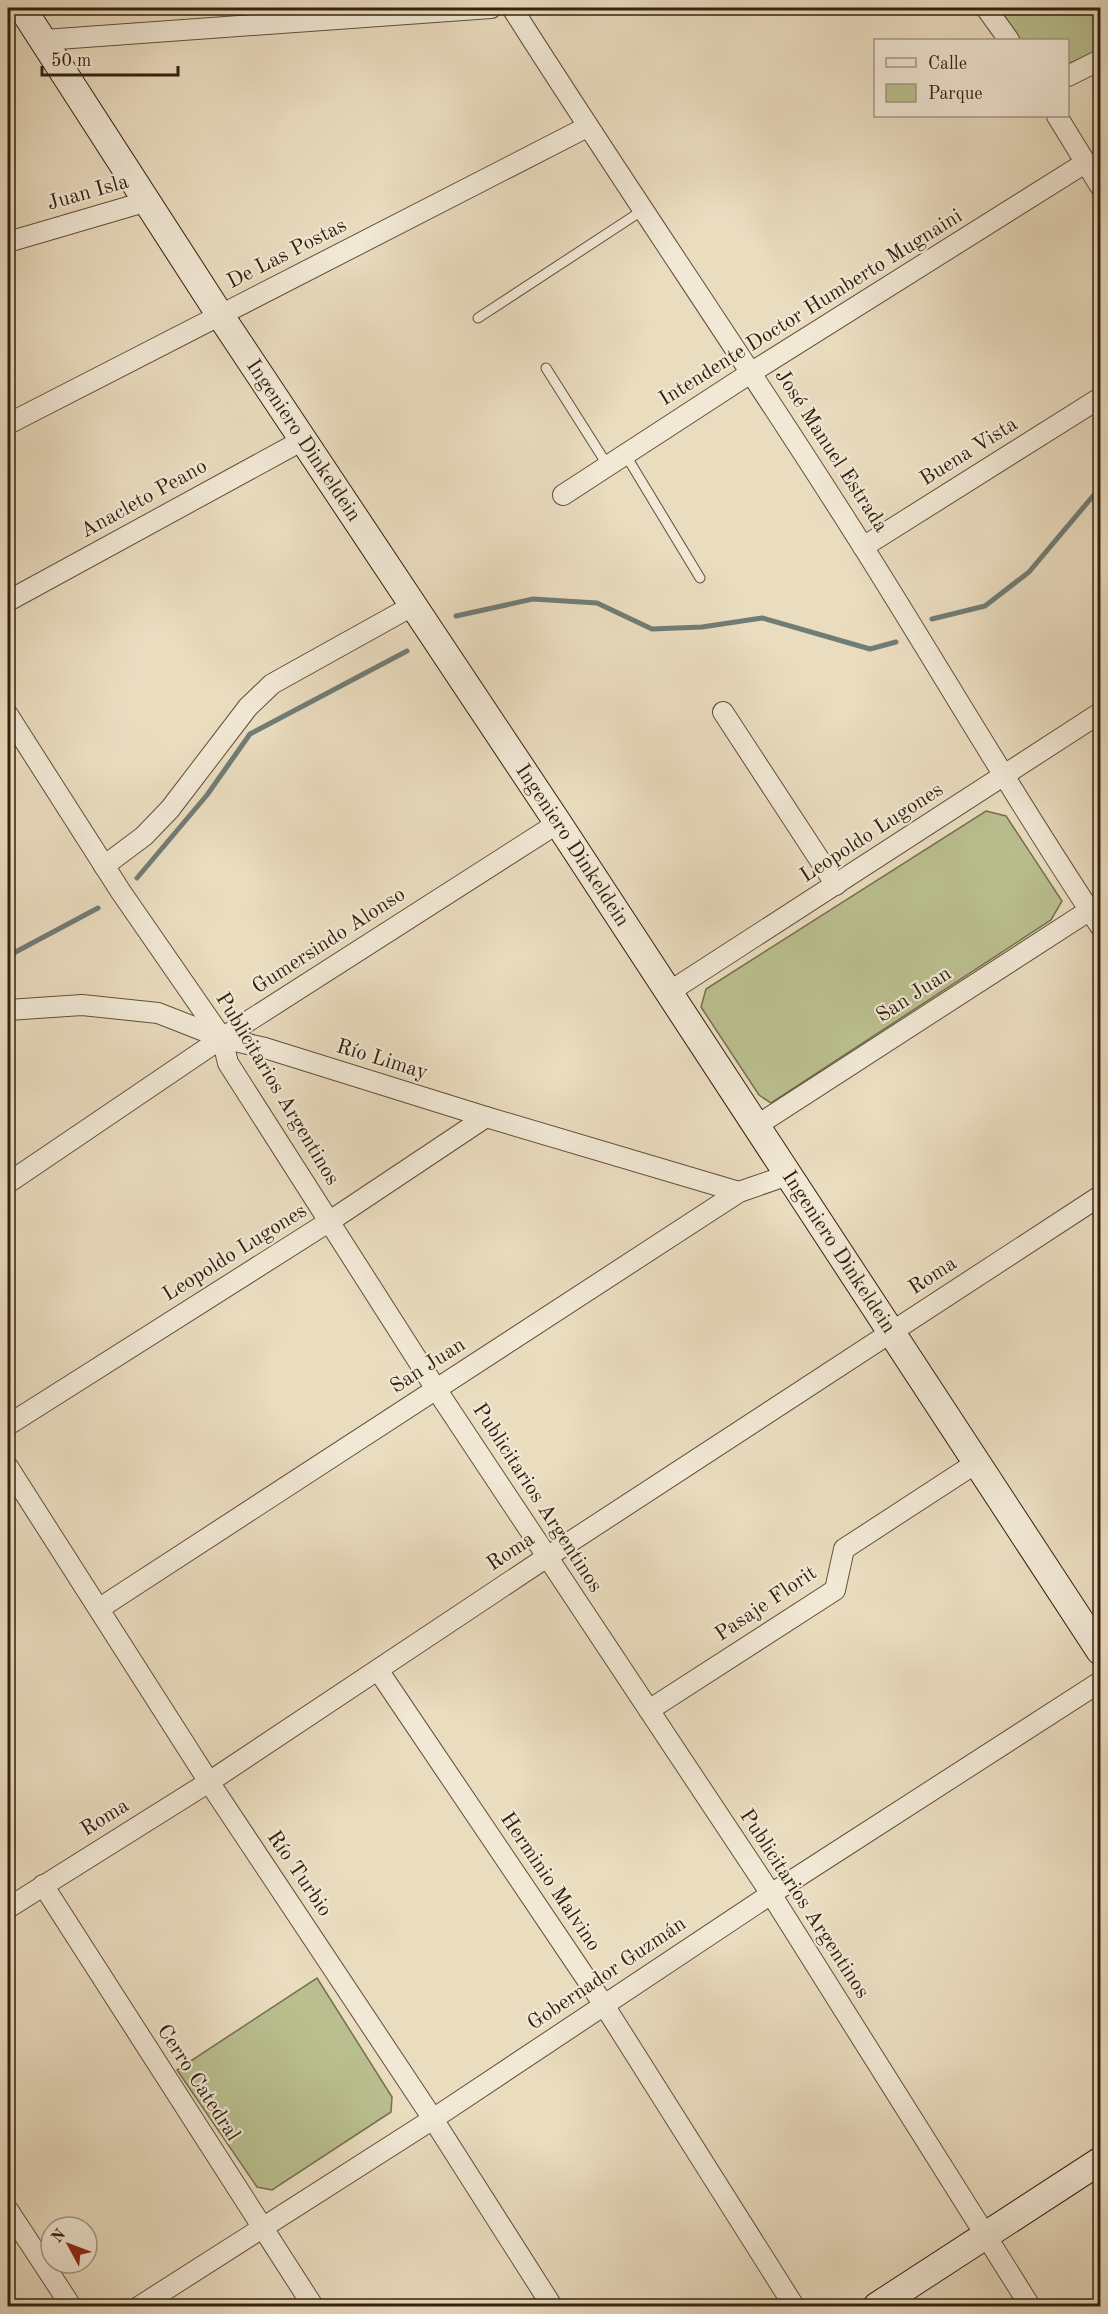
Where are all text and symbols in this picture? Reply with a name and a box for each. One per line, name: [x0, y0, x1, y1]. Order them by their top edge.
scale bar: [42, 39, 178, 77]
legend: [874, 39, 1069, 117]
text: 50 m: [51, 52, 91, 70]
text: Calle: [928, 55, 967, 73]
text: Parque: [928, 85, 983, 103]
street label: Juan Isla: [45, 171, 131, 215]
street label: Intendente Doctor Humberto Mugnaini: [656, 206, 966, 410]
street label: De Las Postas: [224, 215, 350, 293]
street label: Ingeniero Dinkeldein: [242, 356, 365, 525]
street label: José Manuel Estrada: [771, 366, 891, 536]
street label: Buena Vista: [916, 414, 1022, 490]
street label: Anacleto Peano: [77, 456, 211, 542]
street label: Ingeniero Dinkeldein: [511, 760, 633, 930]
street label: Leopoldo Lugones: [797, 779, 947, 887]
street label: Gumersindo Alonso: [249, 884, 409, 998]
street label: San Juan: [873, 963, 955, 1027]
street label: Publicitarios Argentinos: [211, 989, 343, 1189]
street label: Río Limay: [334, 1036, 430, 1084]
street label: Ingeniero Dinkeldein: [778, 1167, 899, 1337]
street label: Leopoldo Lugones: [159, 1200, 311, 1306]
street label: Roma: [905, 1253, 961, 1299]
street label: San Juan: [387, 1334, 469, 1398]
street label: Publicitarios Argentinos: [468, 1400, 606, 1596]
street label: Roma: [483, 1529, 539, 1575]
street label: Pasaje Florit: [711, 1562, 821, 1646]
street label: Roma: [77, 1795, 133, 1841]
street label: Publicitarios Argentinos: [735, 1806, 873, 2002]
street label: Herminio Malvino: [496, 1809, 604, 1955]
street label: Río Turbio: [263, 1827, 335, 1921]
street label: Gobernador Guzmán: [524, 1913, 690, 2035]
street label: Cerro Catedral: [153, 2021, 244, 2145]
north arrow: [39, 2215, 99, 2275]
text: N: [49, 2226, 70, 2246]

